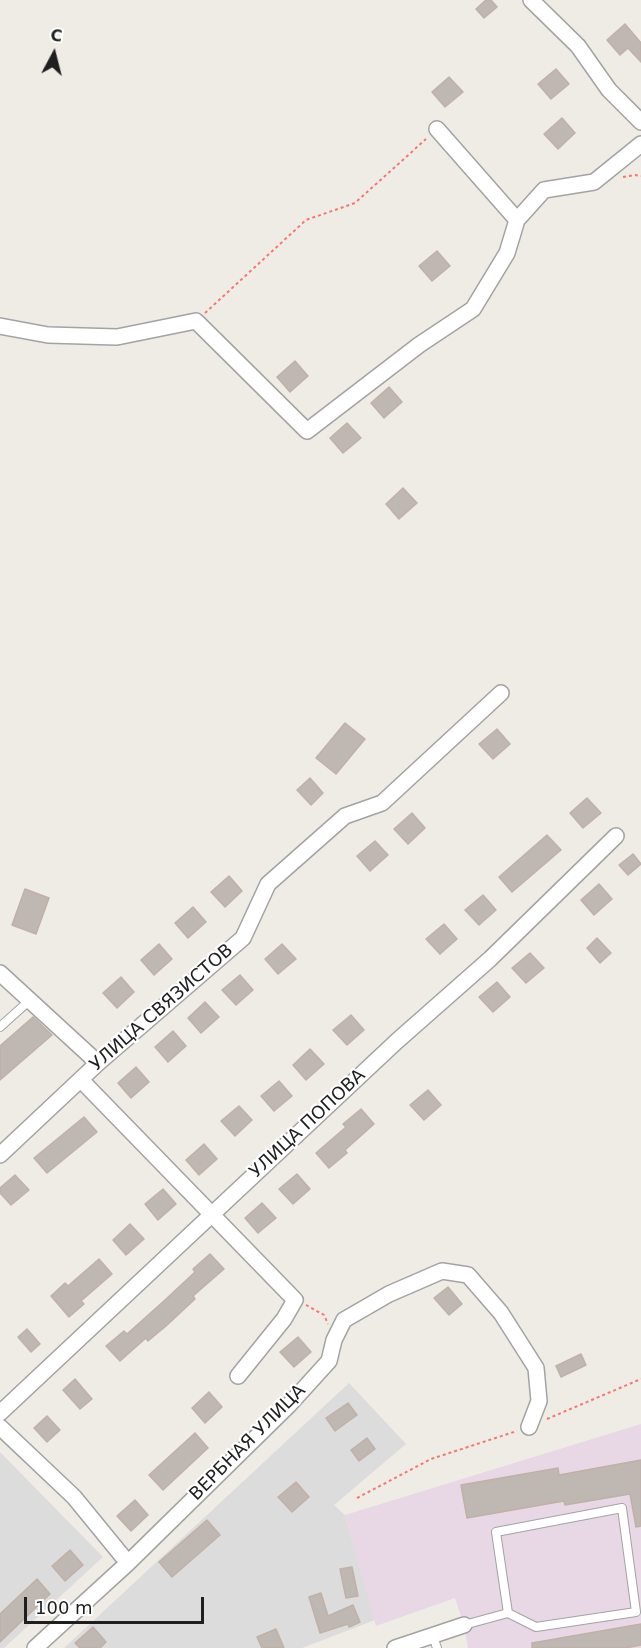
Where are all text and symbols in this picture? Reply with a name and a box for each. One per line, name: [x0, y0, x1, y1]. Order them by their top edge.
north arrow: [24, 24, 84, 84]
text: С: [49, 25, 63, 46]
street label: УЛИЦА СВЯЗИСТОВ: [86, 940, 238, 1076]
street label: УЛИЦА ПОПОВА: [246, 1065, 370, 1183]
street label: ВЕРБНАЯ УЛИЦА: [185, 1380, 311, 1506]
scale bar: [27, 1585, 207, 1623]
text: 100 m: [35, 1597, 93, 1618]

